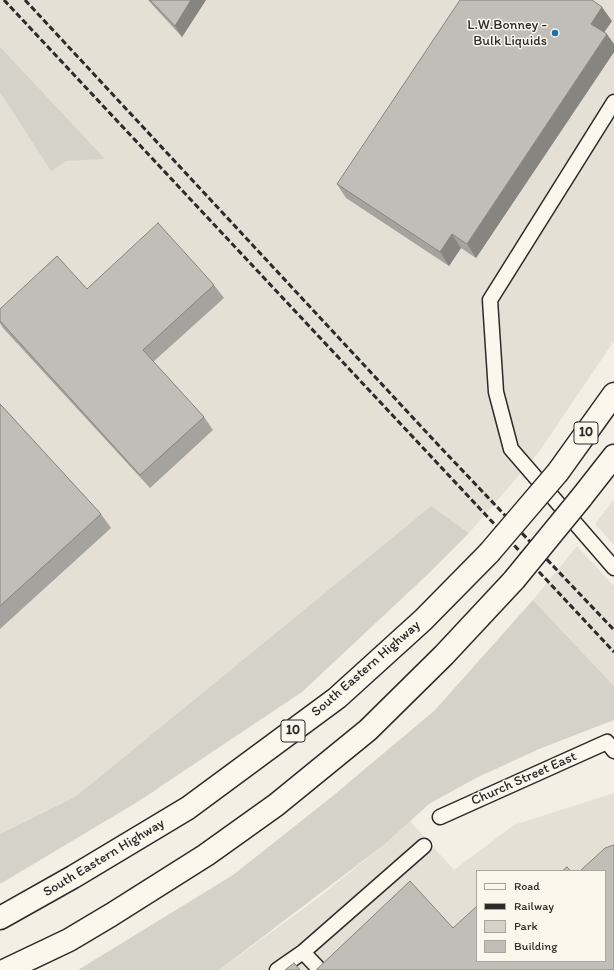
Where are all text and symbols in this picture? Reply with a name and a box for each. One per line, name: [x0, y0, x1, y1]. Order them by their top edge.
place label: L.W.Bonney - Bulk Liquids: [467, 17, 547, 50]
marker: L.W.Bonney - Bulk Liquids: [550, 28, 560, 38]
road number: 10: [574, 422, 598, 444]
street label: South Eastern Highway: [308, 617, 424, 721]
road number: 10: [281, 720, 305, 742]
street label: Church Street East: [469, 748, 579, 810]
street label: South Eastern Highway: [40, 815, 168, 901]
legend: [476, 870, 606, 962]
text: Road: [514, 879, 540, 893]
text: Railway: [514, 899, 554, 913]
text: Park: [514, 919, 538, 933]
text: Building: [514, 939, 557, 953]

